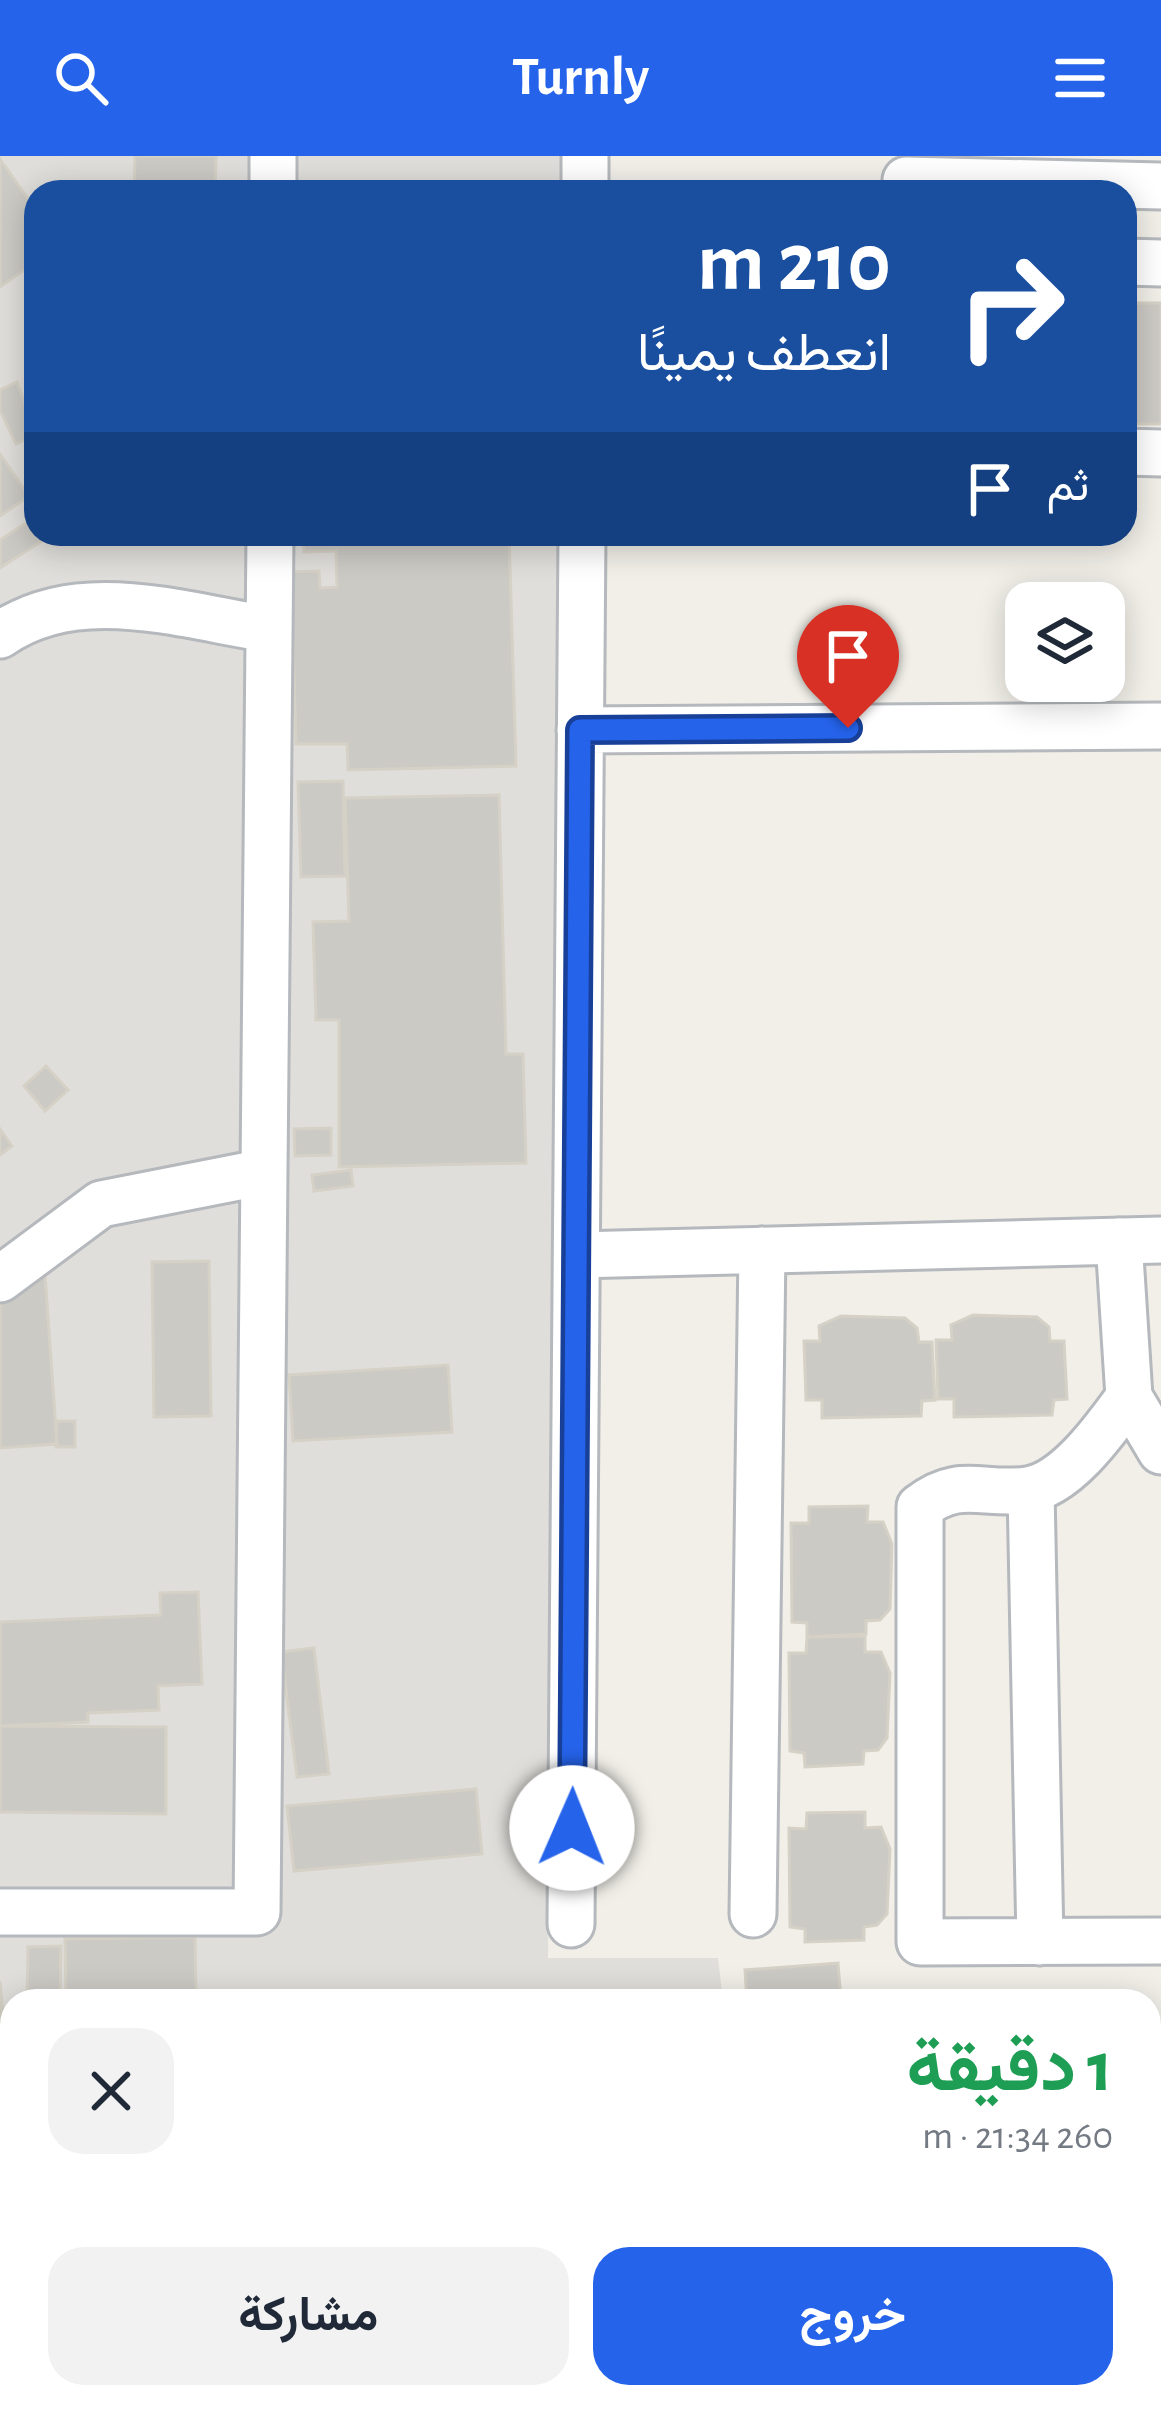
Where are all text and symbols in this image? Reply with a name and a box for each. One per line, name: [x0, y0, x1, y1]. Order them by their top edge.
icon: search: [48, 45, 114, 111]
icon: menu: [1047, 45, 1113, 111]
text: Turnly: [512, 51, 649, 105]
text: 210 m: [697, 222, 891, 306]
icon: right: [933, 228, 1089, 384]
text: انعطف يمينًا: [637, 327, 891, 381]
icon: arrive: [957, 456, 1023, 522]
text: ثم: [1047, 464, 1089, 509]
map controls: [1005, 582, 1125, 702]
button: layers: [1005, 582, 1125, 702]
pin: [797, 605, 899, 728]
icon: arrive: [815, 623, 881, 689]
position arrow: [509, 1765, 635, 1891]
button: close: [48, 2028, 174, 2154]
text: 1 دقيقة: [906, 2032, 1113, 2104]
text: 260 m · 21:34: [922, 2117, 1113, 2156]
button: مشاركة: [48, 2247, 569, 2385]
button: خروج: [593, 2247, 1113, 2385]

